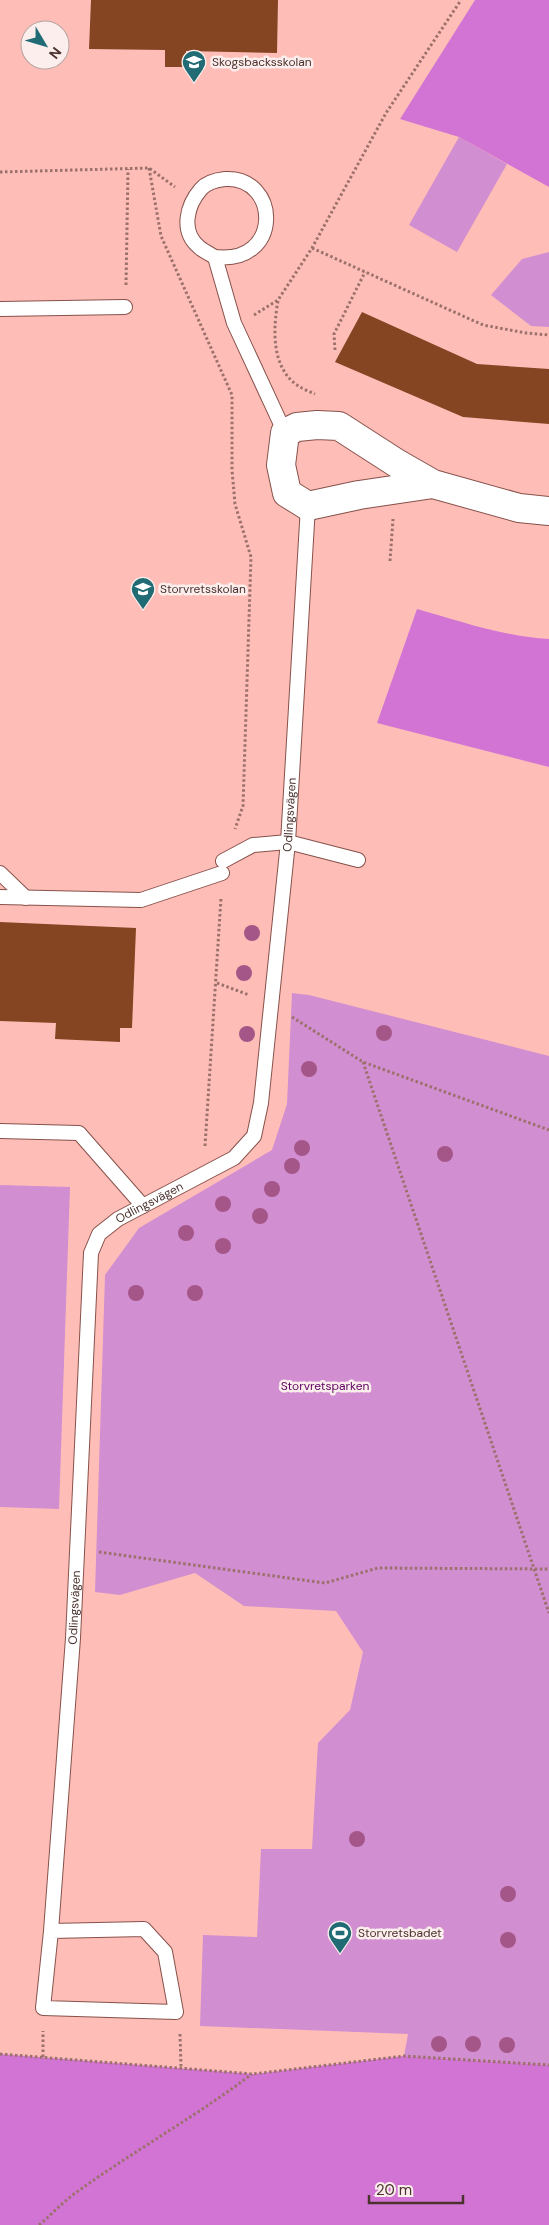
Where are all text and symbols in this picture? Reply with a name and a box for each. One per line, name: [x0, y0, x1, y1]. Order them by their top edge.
north arrow: [20, 20, 70, 70]
text: N: [45, 43, 65, 63]
school or university icon: Skogsbacksskolan: [181, 49, 207, 83]
place label: Skogsbacksskolan: [212, 54, 312, 70]
school or university icon: Storvretsskolan: [130, 576, 156, 610]
place label: Storvretsskolan: [160, 581, 246, 597]
street label: Odlingsvägen: [279, 777, 300, 853]
street label: Odlingsvägen: [113, 1178, 186, 1227]
park label: Storvretsparken: [281, 1378, 369, 1394]
street label: Odlingsvägen: [65, 1570, 84, 1645]
sports icon: Storvretsbadet: [327, 1920, 353, 1954]
place label: Storvretsbadet: [358, 1925, 442, 1941]
scale bar: [369, 2172, 463, 2204]
text: 20 m: [376, 2180, 412, 2200]

